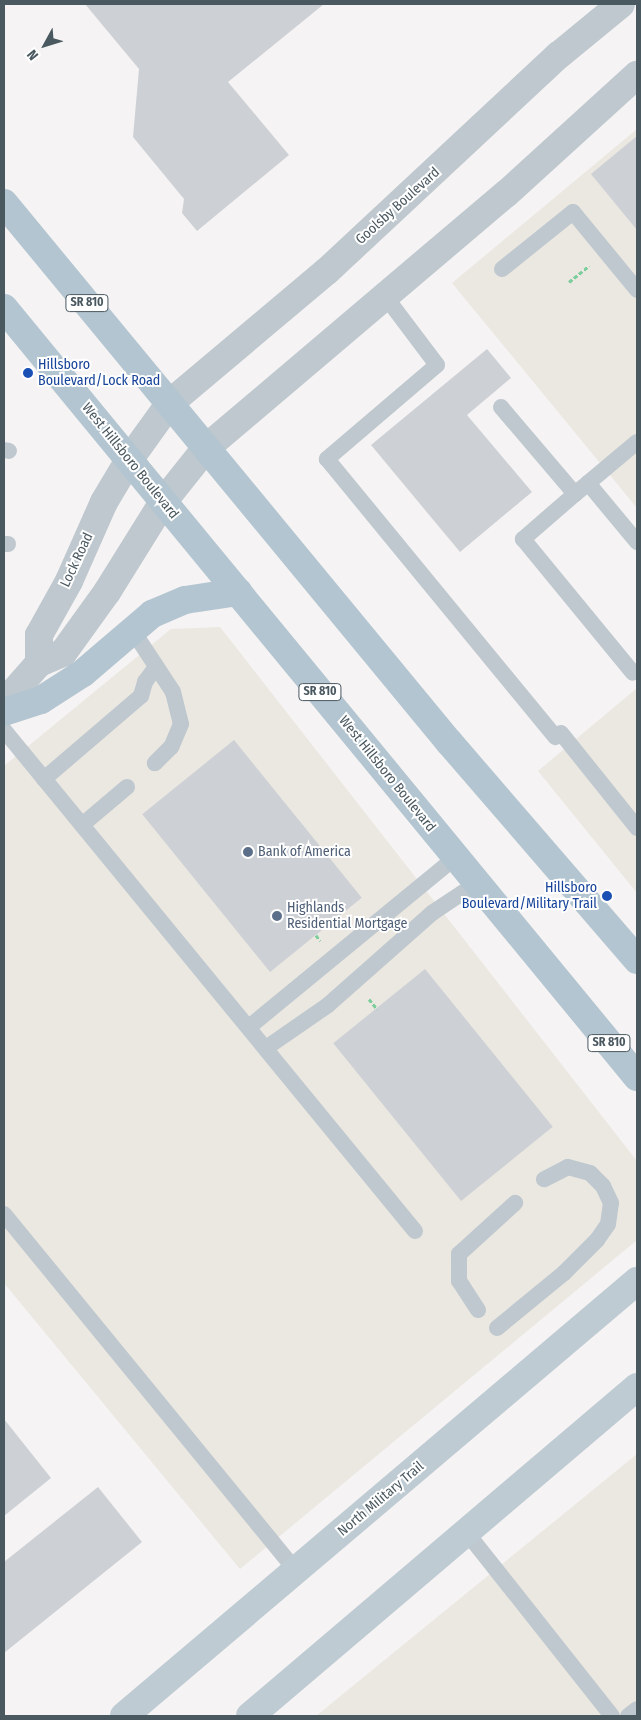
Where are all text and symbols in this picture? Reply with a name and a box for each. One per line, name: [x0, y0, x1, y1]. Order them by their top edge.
north arrow: [20, 20, 70, 70]
text: N: [24, 46, 42, 63]
street label: Goolsby Boulevard: [353, 164, 443, 248]
road number: SR 810: [64, 294, 110, 312]
place label: Hillsboro Boulevard/Lock Road: [38, 357, 160, 390]
marker: Hillsboro Boulevard/Lock Road: [22, 367, 34, 379]
street label: West Hillsboro Boulevard: [78, 400, 182, 522]
street label: Lock Road: [57, 530, 97, 590]
road number: SR 810: [298, 682, 342, 702]
street label: West Hillsboro Boulevard: [335, 713, 439, 835]
place label: Bank of America: [258, 844, 351, 860]
marker: Bank of America: [242, 846, 254, 858]
place label: Hillsboro Boulevard/Military Trail: [462, 880, 597, 912]
marker: Hillsboro Boulevard/Military Trail: [601, 890, 613, 902]
place label: Highlands Residential Mortgage: [287, 900, 407, 932]
marker: Highlands Residential Mortgage: [271, 910, 283, 922]
road number: SR 810: [586, 1034, 632, 1052]
street label: North Military Trail: [335, 1458, 427, 1540]

